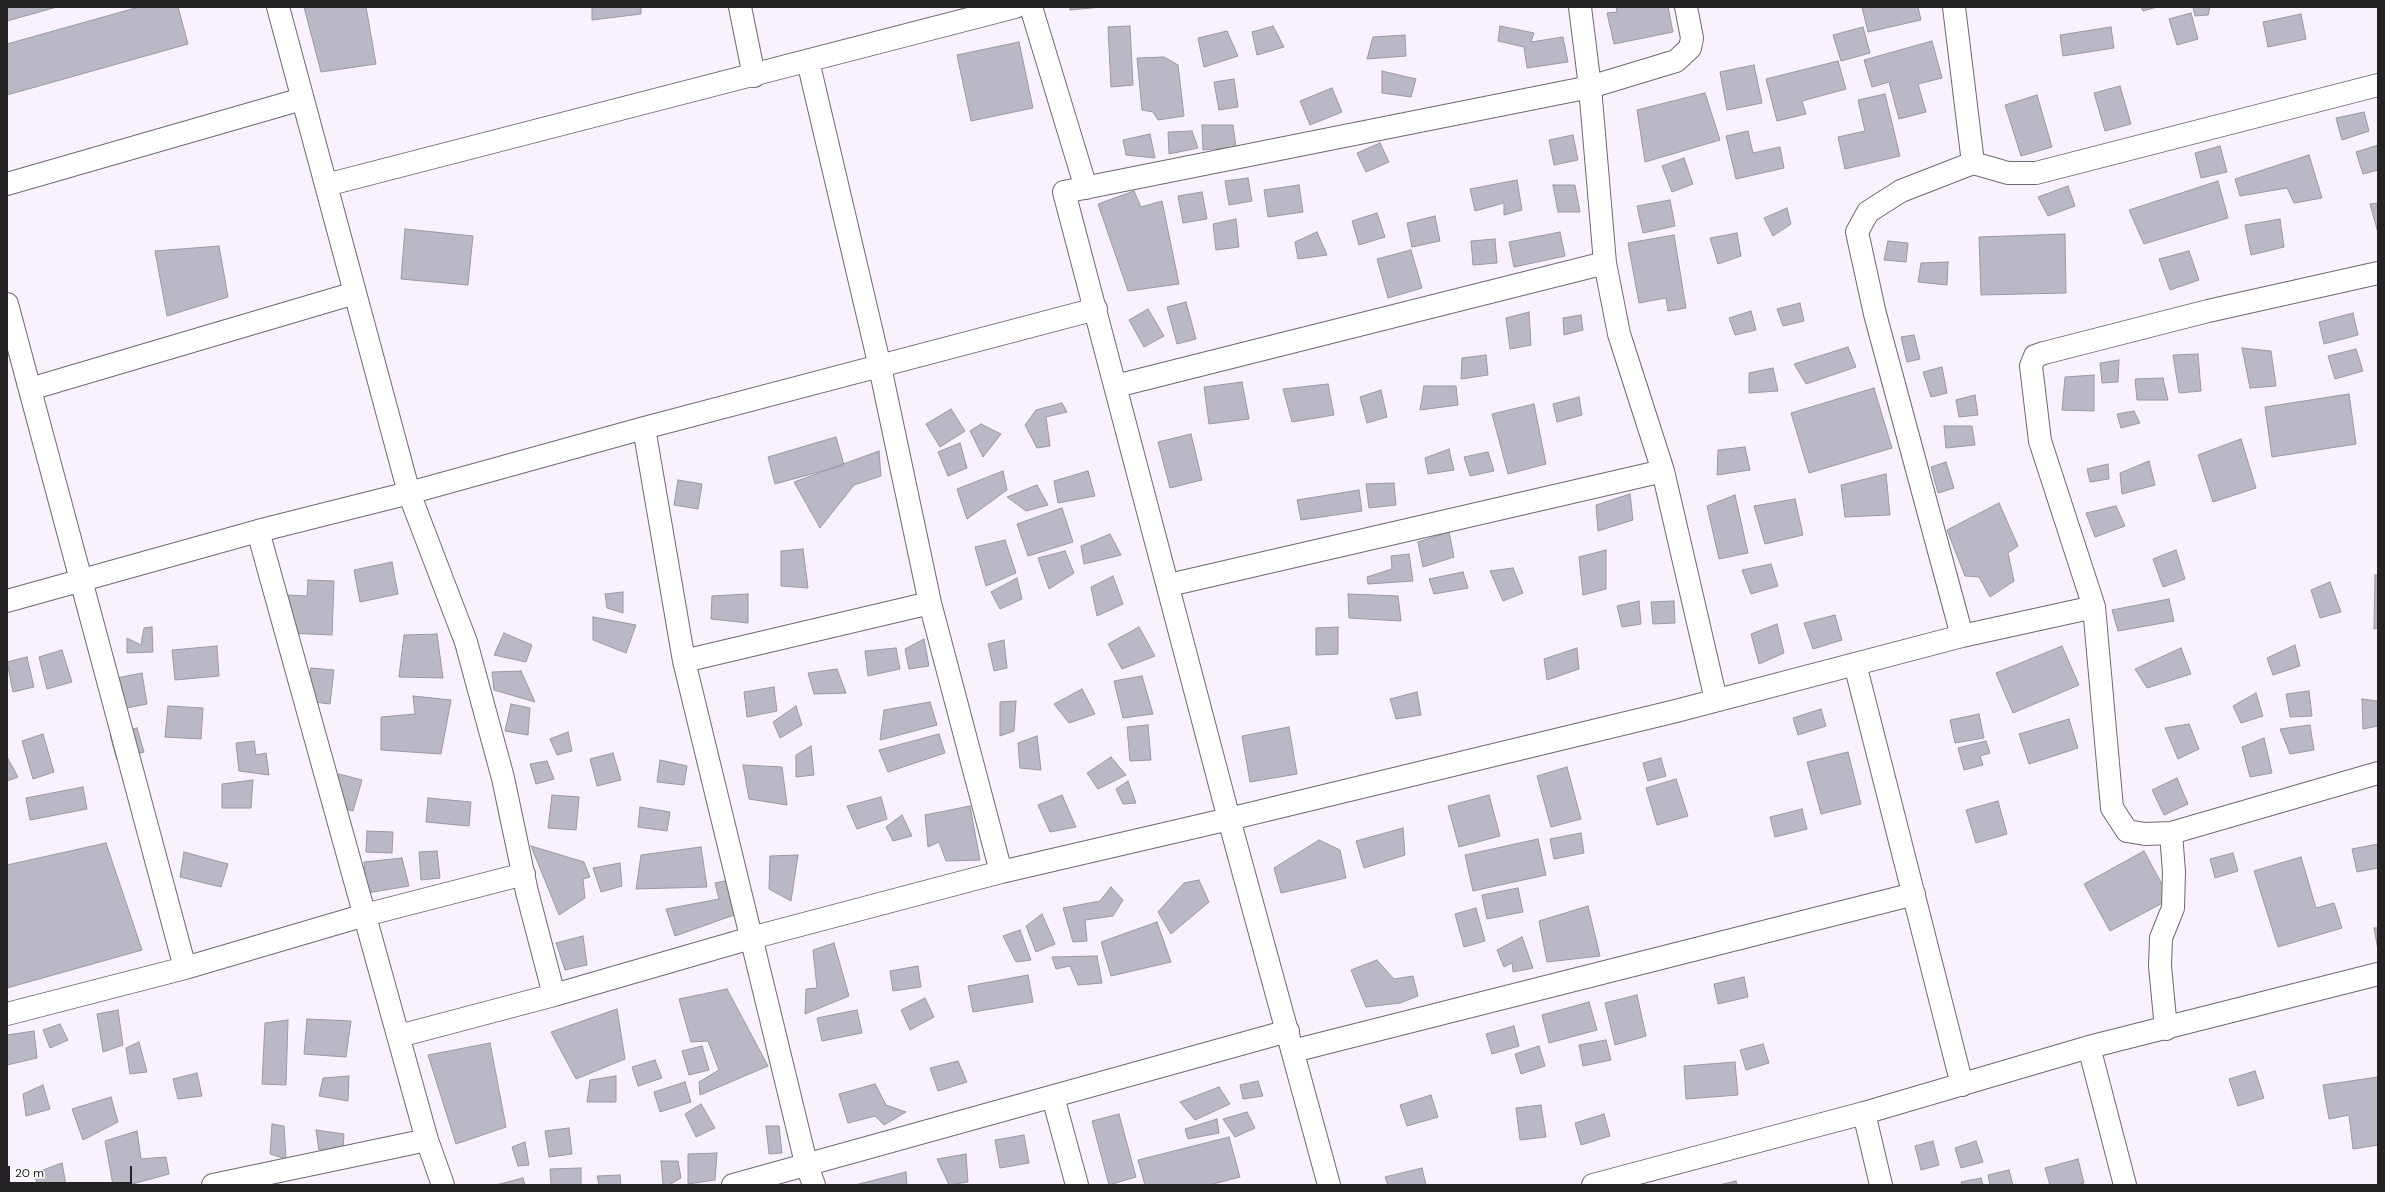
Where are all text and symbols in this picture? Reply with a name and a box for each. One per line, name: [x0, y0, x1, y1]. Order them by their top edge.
scale bar: [10, 1158, 134, 1184]
text: 20 m: [15, 1165, 44, 1181]

